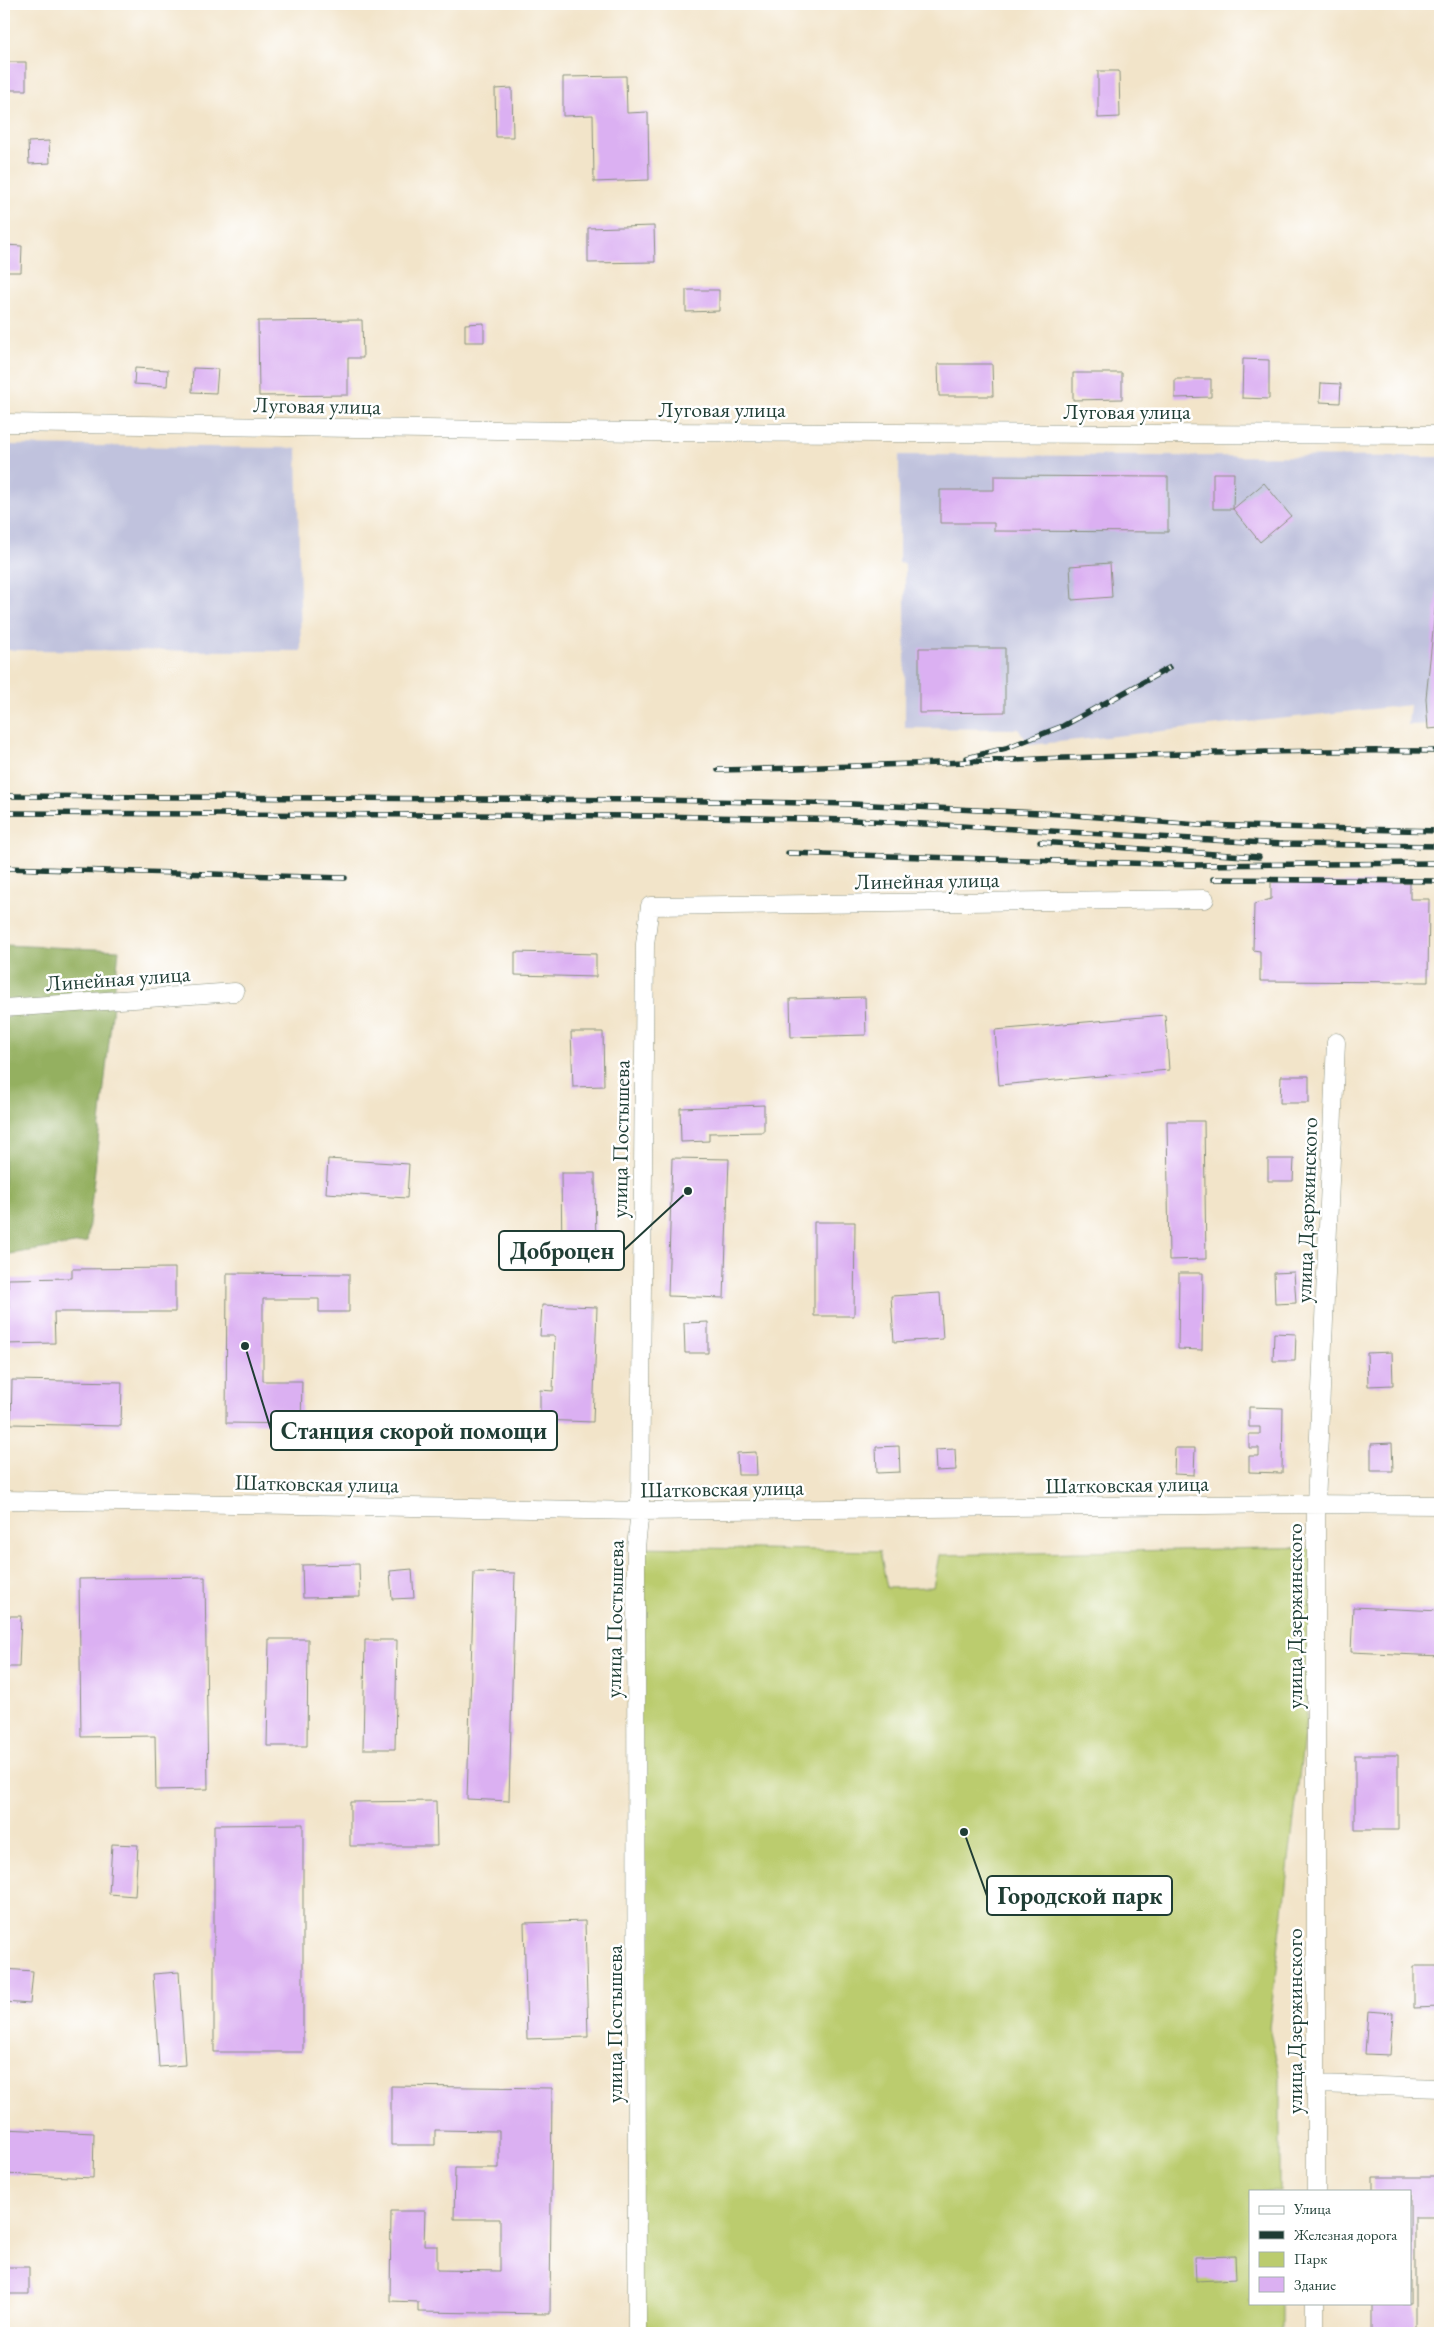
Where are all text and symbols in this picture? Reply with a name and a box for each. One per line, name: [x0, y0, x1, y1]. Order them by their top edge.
street label: Луговая улица: [253, 390, 381, 421]
street label: Луговая улица: [658, 395, 786, 424]
street label: Луговая улица: [1063, 397, 1191, 426]
street label: Линейная улица: [854, 865, 1000, 896]
street label: Линейная улица: [45, 959, 191, 998]
street label: улица Постышева: [605, 1059, 636, 1218]
street label: улица Дзержинского: [1289, 1117, 1324, 1303]
callout: Доброцен: [499, 1231, 624, 1270]
text: Доброцен: [510, 1235, 614, 1266]
callout: Станция скорой помощи: [271, 1411, 557, 1450]
text: Станция скорой помощи: [281, 1415, 547, 1446]
street label: Шатковская улица: [235, 1468, 399, 1499]
street label: Шатковская улица: [1045, 1469, 1209, 1500]
street label: Шатковская улица: [640, 1473, 804, 1504]
street label: улица Дзержинского: [1280, 1523, 1309, 1709]
street label: улица Постышева: [599, 1539, 630, 1698]
callout: Городской парк: [987, 1876, 1172, 1915]
text: Городской парк: [998, 1880, 1163, 1911]
street label: улица Дзержинского: [1280, 1928, 1309, 2114]
street label: улица Постышева: [600, 1945, 629, 2103]
legend: [1249, 2190, 1412, 2304]
text: Улица: [1293, 2199, 1331, 2218]
text: Железная дорога: [1293, 2225, 1397, 2244]
text: Парк: [1294, 2249, 1327, 2268]
text: Здание: [1294, 2275, 1336, 2294]

